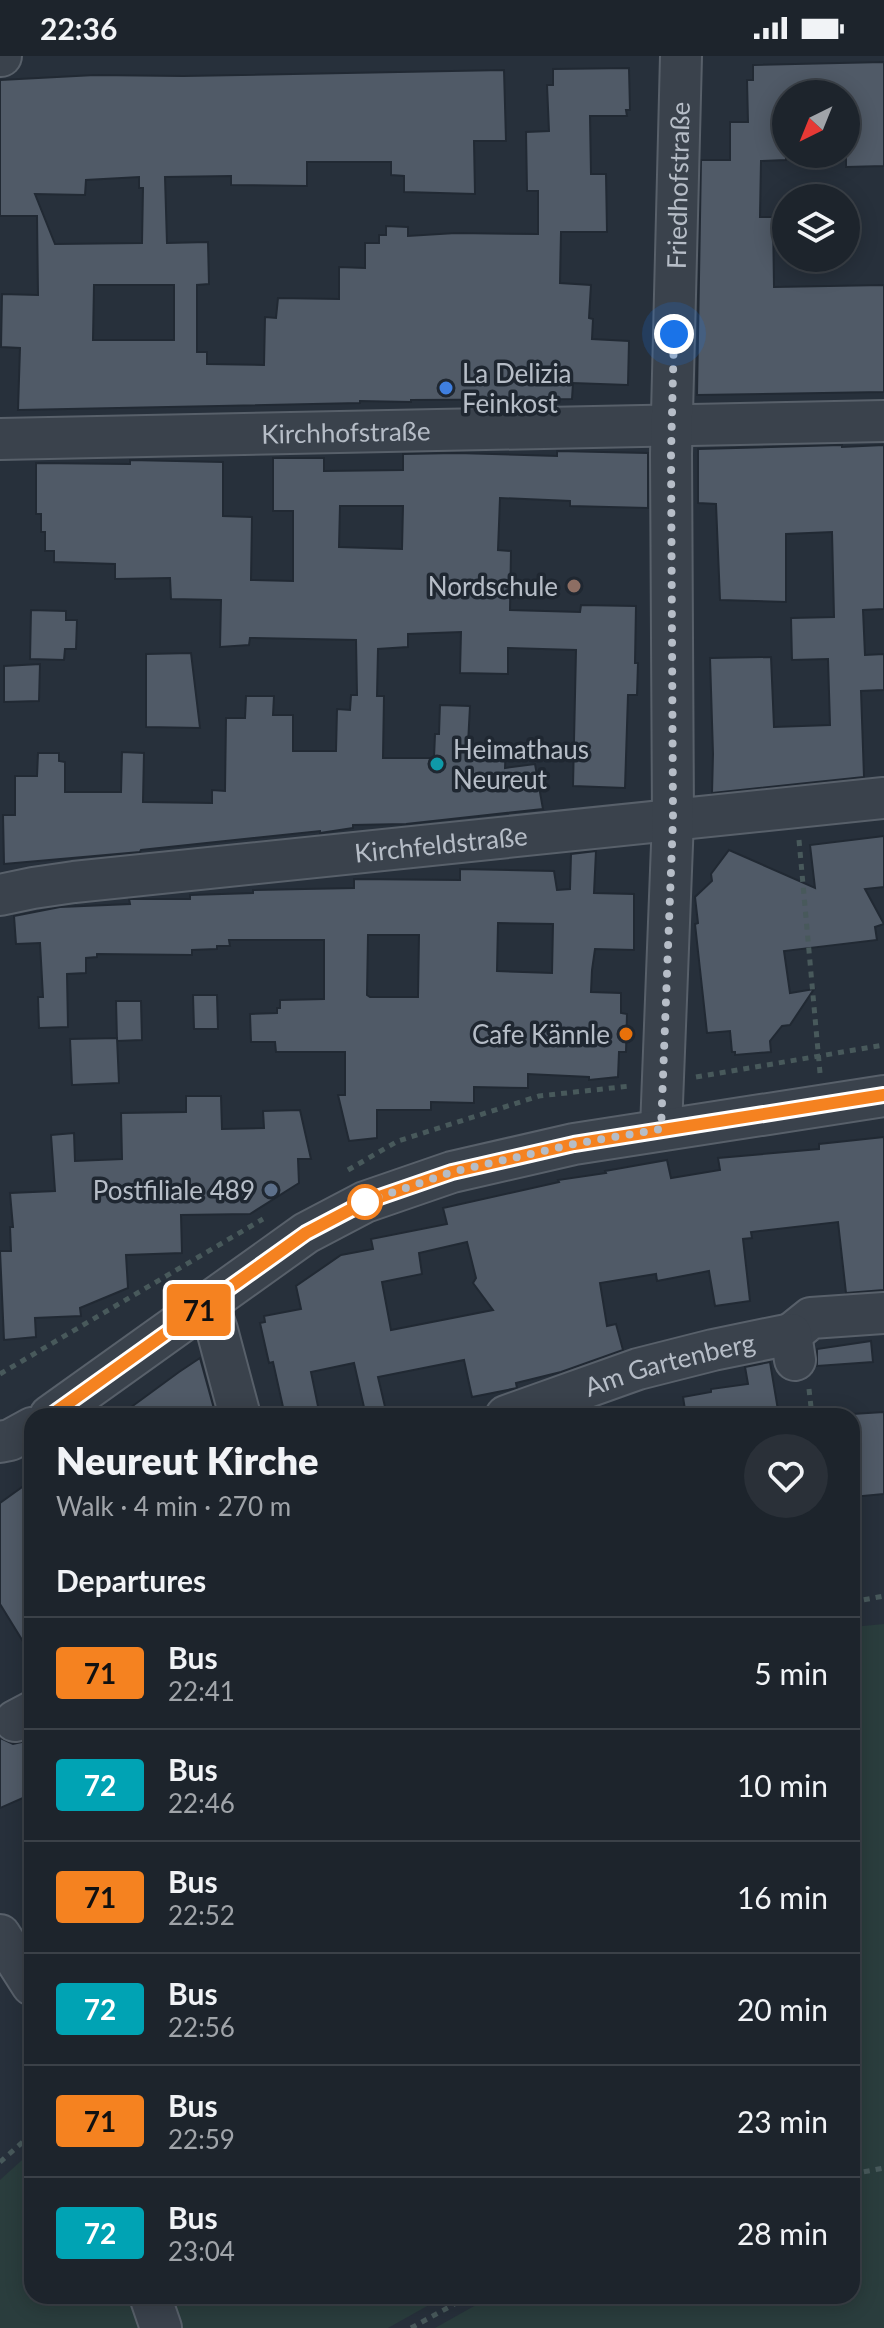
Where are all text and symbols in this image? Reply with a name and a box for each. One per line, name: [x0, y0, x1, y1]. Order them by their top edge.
text: 22:36: [40, 10, 117, 46]
north arrow: [772, 80, 860, 168]
map controls: [772, 80, 860, 272]
street label: Friedhofstraße: [660, 101, 696, 269]
button: layers: [772, 184, 860, 272]
your location: [654, 314, 694, 354]
place label: La Delizia Feinkost: [462, 357, 572, 419]
marker: La Delizia Feinkost: [437, 379, 455, 397]
street label: Kirchhofstraße: [261, 414, 431, 450]
place label: Nordschule: [428, 570, 558, 602]
marker: Nordschule: [565, 577, 583, 595]
place label: Heimathaus Neureut: [453, 733, 589, 795]
marker: Heimathaus Neureut: [428, 755, 446, 773]
street label: Kirchfeldstraße: [353, 819, 529, 869]
place label: Cafe Kännle: [472, 1018, 610, 1050]
marker: Cafe Kännle: [617, 1025, 635, 1043]
place label: Postfiliale 489: [93, 1174, 255, 1206]
marker: Postfiliale 489: [262, 1181, 280, 1199]
unlabelled marker: [348, 1185, 382, 1219]
line badge: 71: [163, 1284, 235, 1336]
text: 71: [183, 1293, 215, 1327]
street label: Am Gartenberg: [580, 1326, 758, 1403]
button: heart: [744, 1434, 828, 1518]
text: Neureut Kirche: [56, 1437, 319, 1483]
text: Walk · 4 min · 270 m: [56, 1490, 291, 1522]
text: Departures: [56, 1562, 206, 1598]
text: Bus: [168, 1639, 218, 1675]
text: 5 min: [754, 1655, 828, 1691]
text: 71: [84, 1656, 116, 1690]
text: 22:41: [168, 1675, 235, 1707]
text: Bus: [168, 1751, 218, 1787]
text: 10 min: [737, 1767, 828, 1803]
text: 72: [84, 1768, 116, 1802]
text: 22:46: [168, 1787, 235, 1819]
text: Bus: [168, 1863, 218, 1899]
text: 16 min: [737, 1879, 828, 1915]
text: 71: [84, 1880, 116, 1914]
text: 22:52: [168, 1899, 235, 1931]
text: Bus: [168, 1975, 218, 2011]
text: 20 min: [737, 1991, 828, 2027]
text: 72: [84, 1992, 116, 2026]
text: 22:56: [168, 2011, 235, 2043]
text: Bus: [168, 2087, 218, 2123]
text: 23 min: [737, 2103, 828, 2139]
text: 71: [84, 2104, 116, 2138]
text: 22:59: [168, 2123, 235, 2155]
text: Bus: [168, 2199, 218, 2235]
text: 28 min: [737, 2215, 828, 2251]
text: 72: [84, 2216, 116, 2250]
text: 23:04: [168, 2235, 235, 2267]

